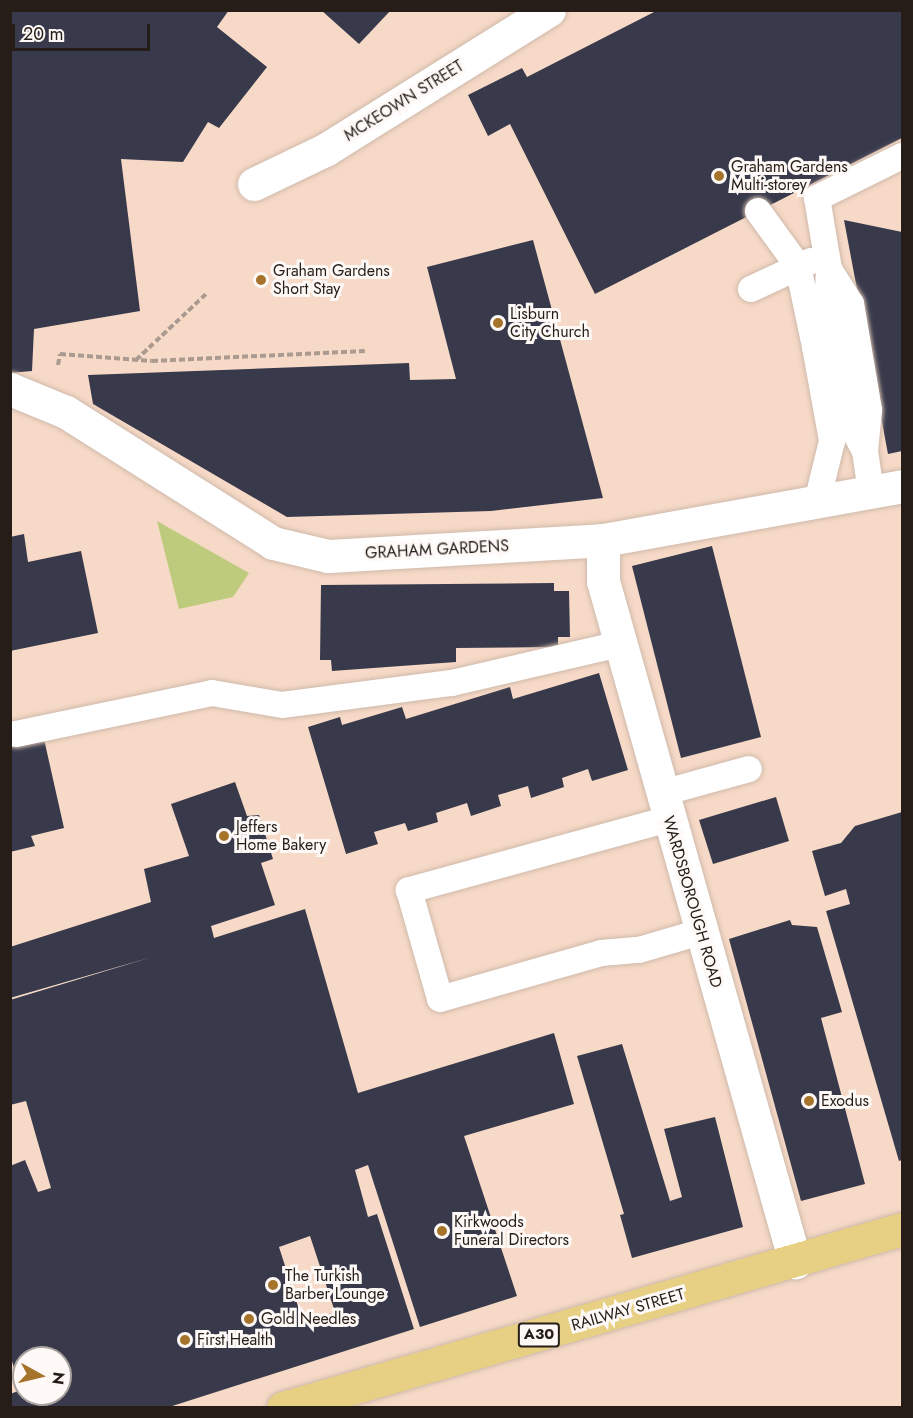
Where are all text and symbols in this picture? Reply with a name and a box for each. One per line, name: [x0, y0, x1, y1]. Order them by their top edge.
scale bar: [15, 12, 153, 50]
text: 20 m: [23, 21, 63, 47]
street label: MCKEOWN STREET: [341, 57, 467, 145]
place label: Graham Gardens Multi-storey: [731, 157, 848, 195]
marker: Graham Gardens Multi-storey: [712, 169, 726, 183]
place label: Graham Gardens Short Stay: [273, 261, 390, 299]
marker: Graham Gardens Short Stay: [254, 273, 268, 287]
place label: Lisburn City Church: [510, 304, 590, 342]
marker: Lisburn City Church: [491, 316, 505, 330]
street label: GRAHAM GARDENS: [365, 537, 509, 563]
street label: WARDSBOROUGH ROAD: [658, 814, 726, 990]
place label: Jeffers Home Bakery: [236, 817, 326, 855]
marker: Jeffers Home Bakery: [217, 829, 231, 843]
place label: Exodus: [821, 1091, 869, 1111]
marker: Exodus: [802, 1094, 816, 1108]
place label: Kirkwoods Funeral Directors: [454, 1212, 569, 1250]
marker: Kirkwoods Funeral Directors: [435, 1224, 449, 1238]
place label: The Turkish Barber Lounge: [285, 1266, 385, 1304]
marker: The Turkish Barber Lounge: [266, 1278, 280, 1292]
street label: RAILWAY STREET: [569, 1285, 687, 1335]
place label: Gold Needles: [261, 1309, 356, 1329]
marker: Gold Needles: [242, 1312, 256, 1326]
road number: A30: [516, 1323, 562, 1347]
place label: First Health: [197, 1330, 273, 1350]
marker: First Health: [178, 1333, 192, 1347]
north arrow: [12, 1346, 72, 1406]
text: N: [46, 1370, 71, 1386]

